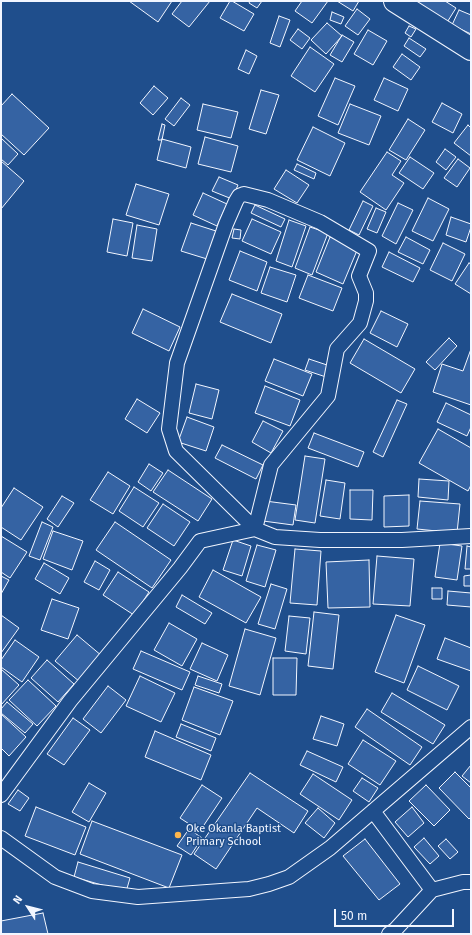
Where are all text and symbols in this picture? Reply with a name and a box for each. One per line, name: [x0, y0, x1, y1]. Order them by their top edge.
place label: Oke Okanla Baptist Primary School: [186, 822, 281, 848]
marker: Oke Okanla Baptist Primary School: [173, 830, 183, 840]
north arrow: [8, 887, 48, 927]
text: N: [10, 893, 25, 906]
scale bar: [336, 901, 456, 927]
text: 50 m: [341, 909, 367, 923]

